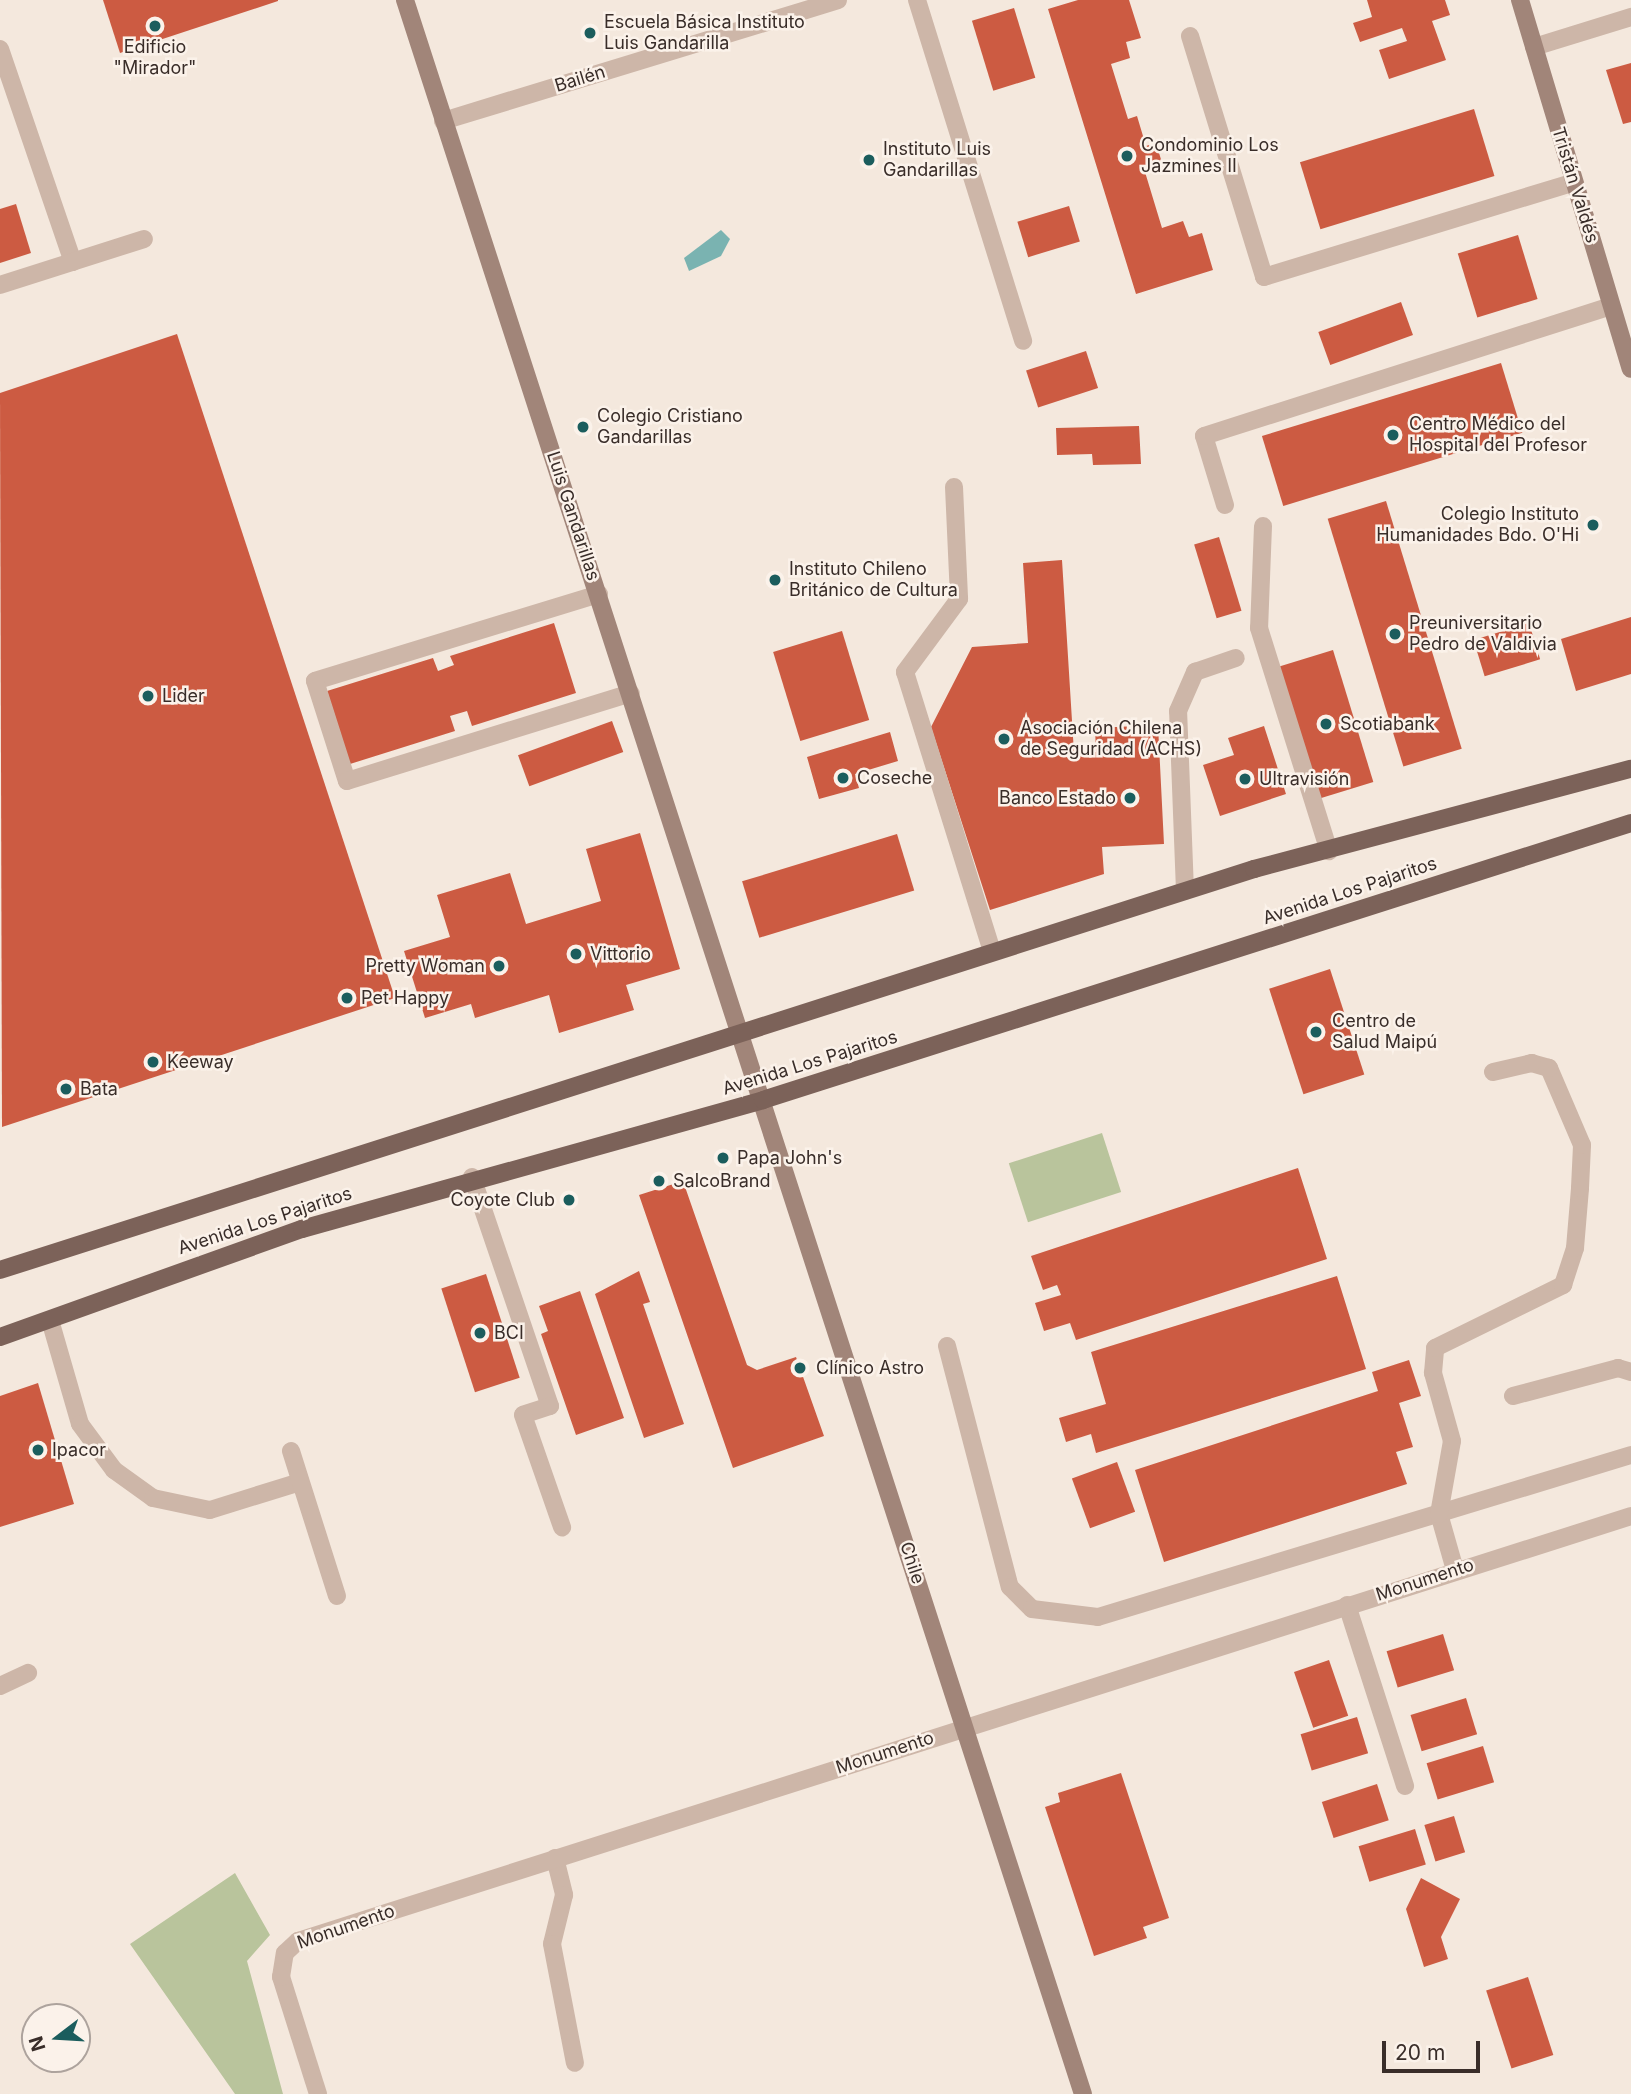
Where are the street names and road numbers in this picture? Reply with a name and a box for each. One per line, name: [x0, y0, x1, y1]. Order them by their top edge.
street label: Bailén: [552, 61, 608, 97]
street label: Tristán Valdés: [1547, 124, 1603, 246]
street label: Luis Gandarillas: [542, 449, 604, 583]
street label: Avenida Los Pajaritos: [1260, 853, 1440, 929]
street label: Avenida Los Pajaritos: [720, 1026, 900, 1100]
street label: Avenida Los Pajaritos: [175, 1183, 355, 1259]
street label: Chile: [895, 1539, 929, 1587]
street label: Monumento: [1373, 1554, 1477, 1606]
street label: Monumento: [833, 1727, 937, 1779]
street label: Monumento: [294, 1900, 398, 1954]

